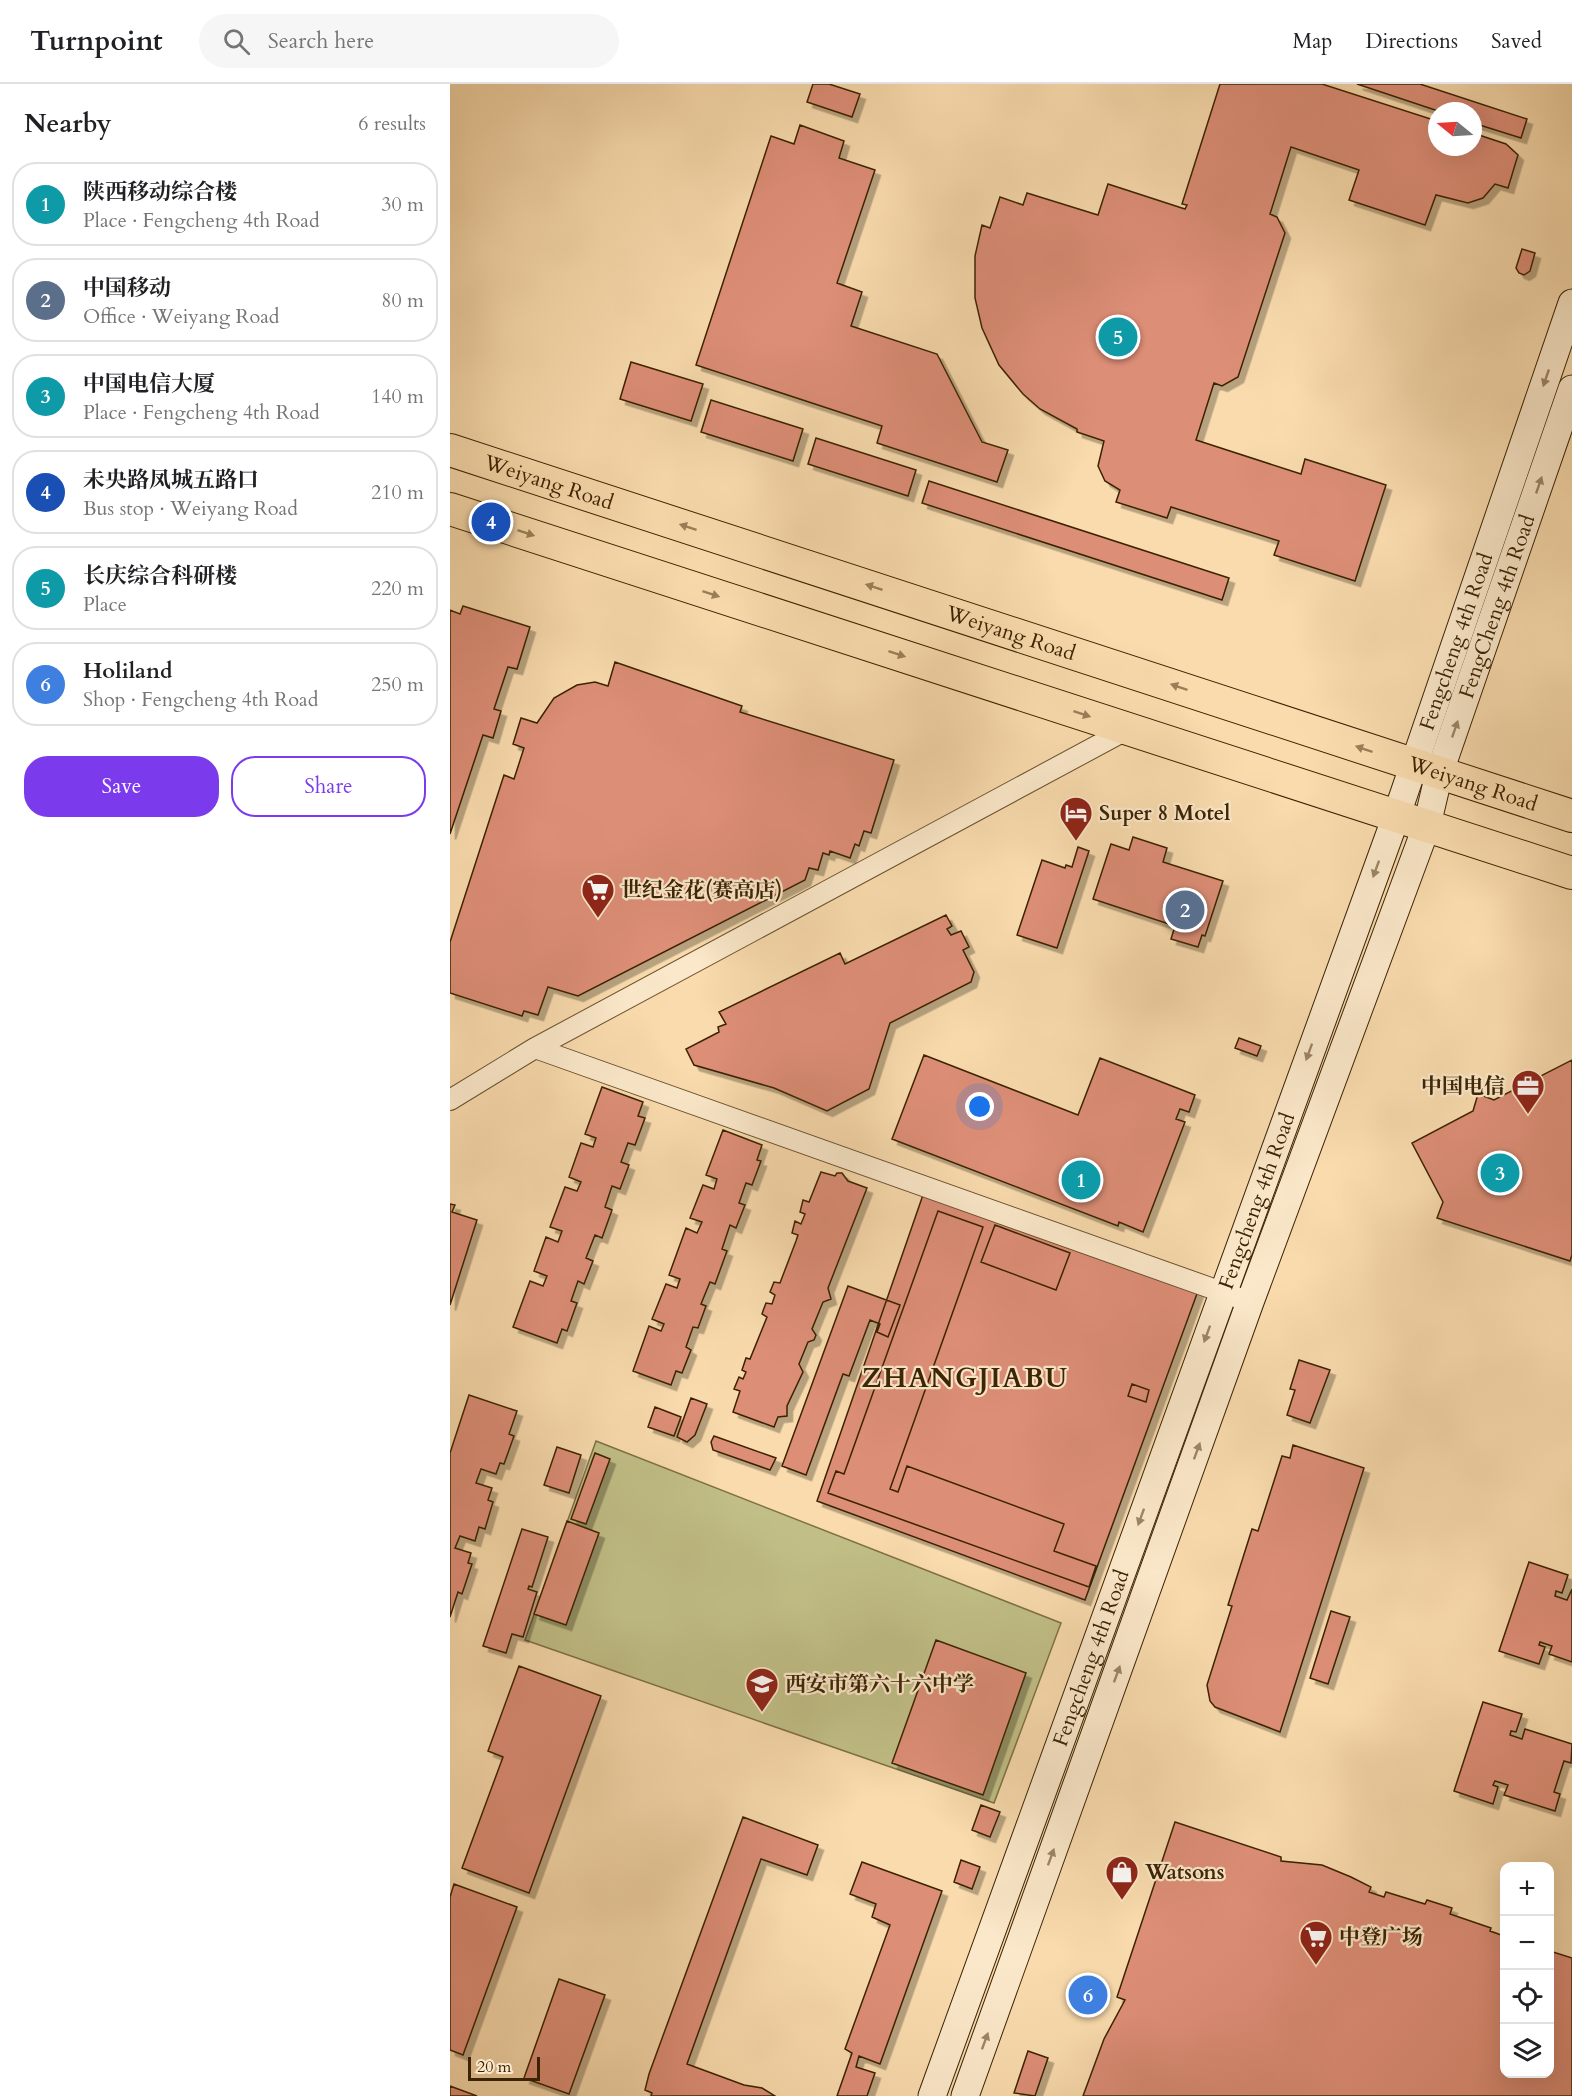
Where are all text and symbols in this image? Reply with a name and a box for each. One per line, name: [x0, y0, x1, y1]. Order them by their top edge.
search box: [199, 14, 619, 68]
text: Turnpoint: [30, 22, 163, 60]
icon: search: [220, 25, 253, 58]
text: Search here: [268, 26, 374, 56]
text: Map: [1292, 27, 1332, 56]
text: Directions: [1365, 27, 1458, 56]
text: Saved: [1491, 27, 1542, 56]
north arrow: [1428, 102, 1482, 156]
text: Nearby: [24, 106, 112, 141]
text: 6 results: [358, 110, 426, 137]
text: 陕西移动综合楼: [83, 177, 237, 207]
text: 1: [40, 191, 51, 218]
text: 30 m: [381, 191, 424, 218]
text: Place · Fengcheng 4th Road: [83, 207, 320, 234]
text: 中国移动: [83, 273, 171, 303]
text: 2: [40, 287, 51, 314]
text: 80 m: [381, 287, 424, 314]
text: Office · Weiyang Road: [83, 303, 279, 330]
pin: 5: [1098, 314, 1138, 360]
text: 中国电信大厦: [83, 369, 215, 399]
one-way arrow: [1541, 369, 1551, 387]
text: 3: [40, 383, 51, 410]
text: 140 m: [371, 383, 424, 410]
text: Place · Fengcheng 4th Road: [83, 399, 320, 426]
street label: Weiyang Road: [480, 447, 617, 517]
text: 未央路凤城五路口: [83, 465, 259, 495]
one-way arrow: [1535, 476, 1544, 494]
text: 4: [40, 479, 51, 506]
text: 210 m: [371, 479, 424, 506]
text: Bus stop · Weiyang Road: [83, 495, 298, 522]
pin: 4: [472, 500, 510, 544]
street label: FengCheng 4th Road: [1452, 511, 1542, 702]
one-way arrow: [679, 522, 697, 532]
one-way arrow: [517, 529, 535, 539]
street label: Fengcheng 4th Road: [1412, 549, 1500, 734]
text: 长庆综合科研楼: [83, 561, 237, 591]
text: 5: [40, 575, 51, 602]
text: 220 m: [371, 575, 424, 602]
one-way arrow: [865, 582, 883, 592]
one-way arrow: [702, 589, 720, 599]
text: Place: [83, 591, 127, 618]
street label: Weiyang Road: [942, 598, 1079, 668]
one-way arrow: [888, 650, 906, 659]
text: Holiland: [83, 656, 173, 686]
text: 6: [40, 671, 51, 698]
text: 250 m: [371, 671, 424, 698]
one-way arrow: [1170, 682, 1188, 691]
text: Shop · Fengcheng 4th Road: [83, 686, 318, 713]
one-way arrow: [1073, 710, 1091, 719]
one-way arrow: [1451, 720, 1461, 738]
one-way arrow: [1355, 744, 1373, 753]
street label: Weiyang Road: [1404, 749, 1541, 818]
button: Save: [24, 756, 219, 817]
button: Share: [231, 756, 426, 817]
hotel icon: Super 8 Motel: [1058, 795, 1094, 842]
place label: Super 8 Motel: [1099, 799, 1230, 828]
one-way arrow: [1371, 860, 1381, 878]
supermarket icon: 世纪金花(赛高店): [580, 872, 616, 919]
place label: 世纪金花(赛高店): [621, 876, 782, 905]
pin: 2: [1166, 888, 1204, 932]
one-way arrow: [1304, 1043, 1314, 1061]
office icon: 中国电信: [1510, 1068, 1546, 1115]
place label: 中国电信: [1421, 1072, 1505, 1101]
your location: [965, 1092, 994, 1121]
street label: Fengcheng 4th Road: [1211, 1109, 1302, 1293]
pin: 3: [1480, 1150, 1520, 1196]
pin: 1: [1062, 1158, 1100, 1202]
one-way arrow: [1201, 1325, 1211, 1343]
district label: ZHANGJIABU: [861, 1360, 1069, 1397]
one-way arrow: [1193, 1442, 1202, 1460]
one-way arrow: [1135, 1508, 1145, 1526]
street label: Fengcheng 4th Road: [1046, 1566, 1136, 1750]
one-way arrow: [1112, 1665, 1122, 1683]
school or university icon: 西安市第六十六中学: [744, 1666, 780, 1713]
place label: 西安市第六十六中学: [785, 1670, 974, 1699]
one-way arrow: [1047, 1848, 1057, 1866]
shop icon: Watsons: [1104, 1854, 1140, 1901]
place label: Watsons: [1144, 1858, 1225, 1887]
map controls: [1500, 1862, 1554, 2078]
button: +: [1500, 1862, 1554, 1916]
button: −: [1500, 1916, 1554, 1970]
supermarket icon: 中登广场: [1298, 1919, 1334, 1966]
place label: 中登广场: [1339, 1923, 1423, 1952]
button: locate: [1500, 1970, 1554, 2024]
pin: 6: [1068, 1972, 1108, 2018]
button: layers: [1500, 2024, 1554, 2078]
one-way arrow: [981, 2032, 991, 2050]
scale bar: [468, 2054, 540, 2082]
text: 20 m: [477, 2056, 511, 2078]

